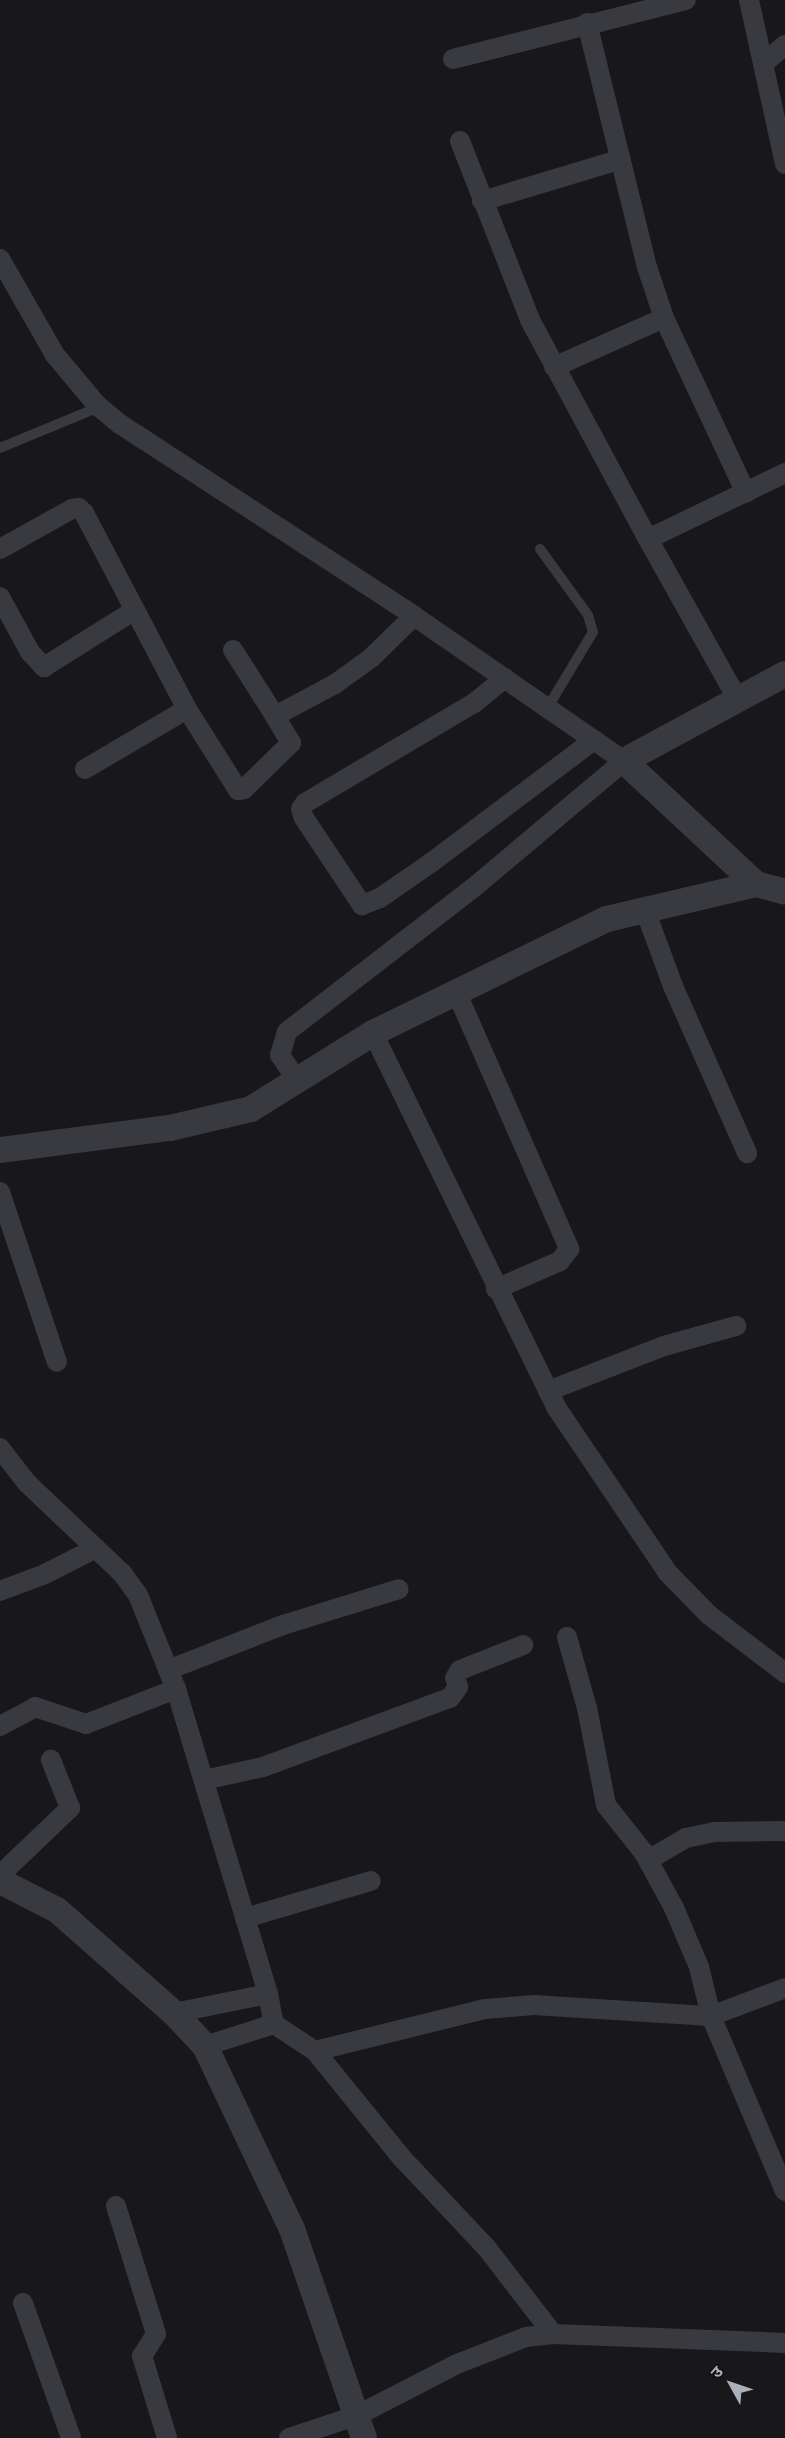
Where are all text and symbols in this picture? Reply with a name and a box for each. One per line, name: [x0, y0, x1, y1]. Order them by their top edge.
north arrow: [701, 2354, 761, 2414]
text: उ: [707, 2363, 726, 2381]

